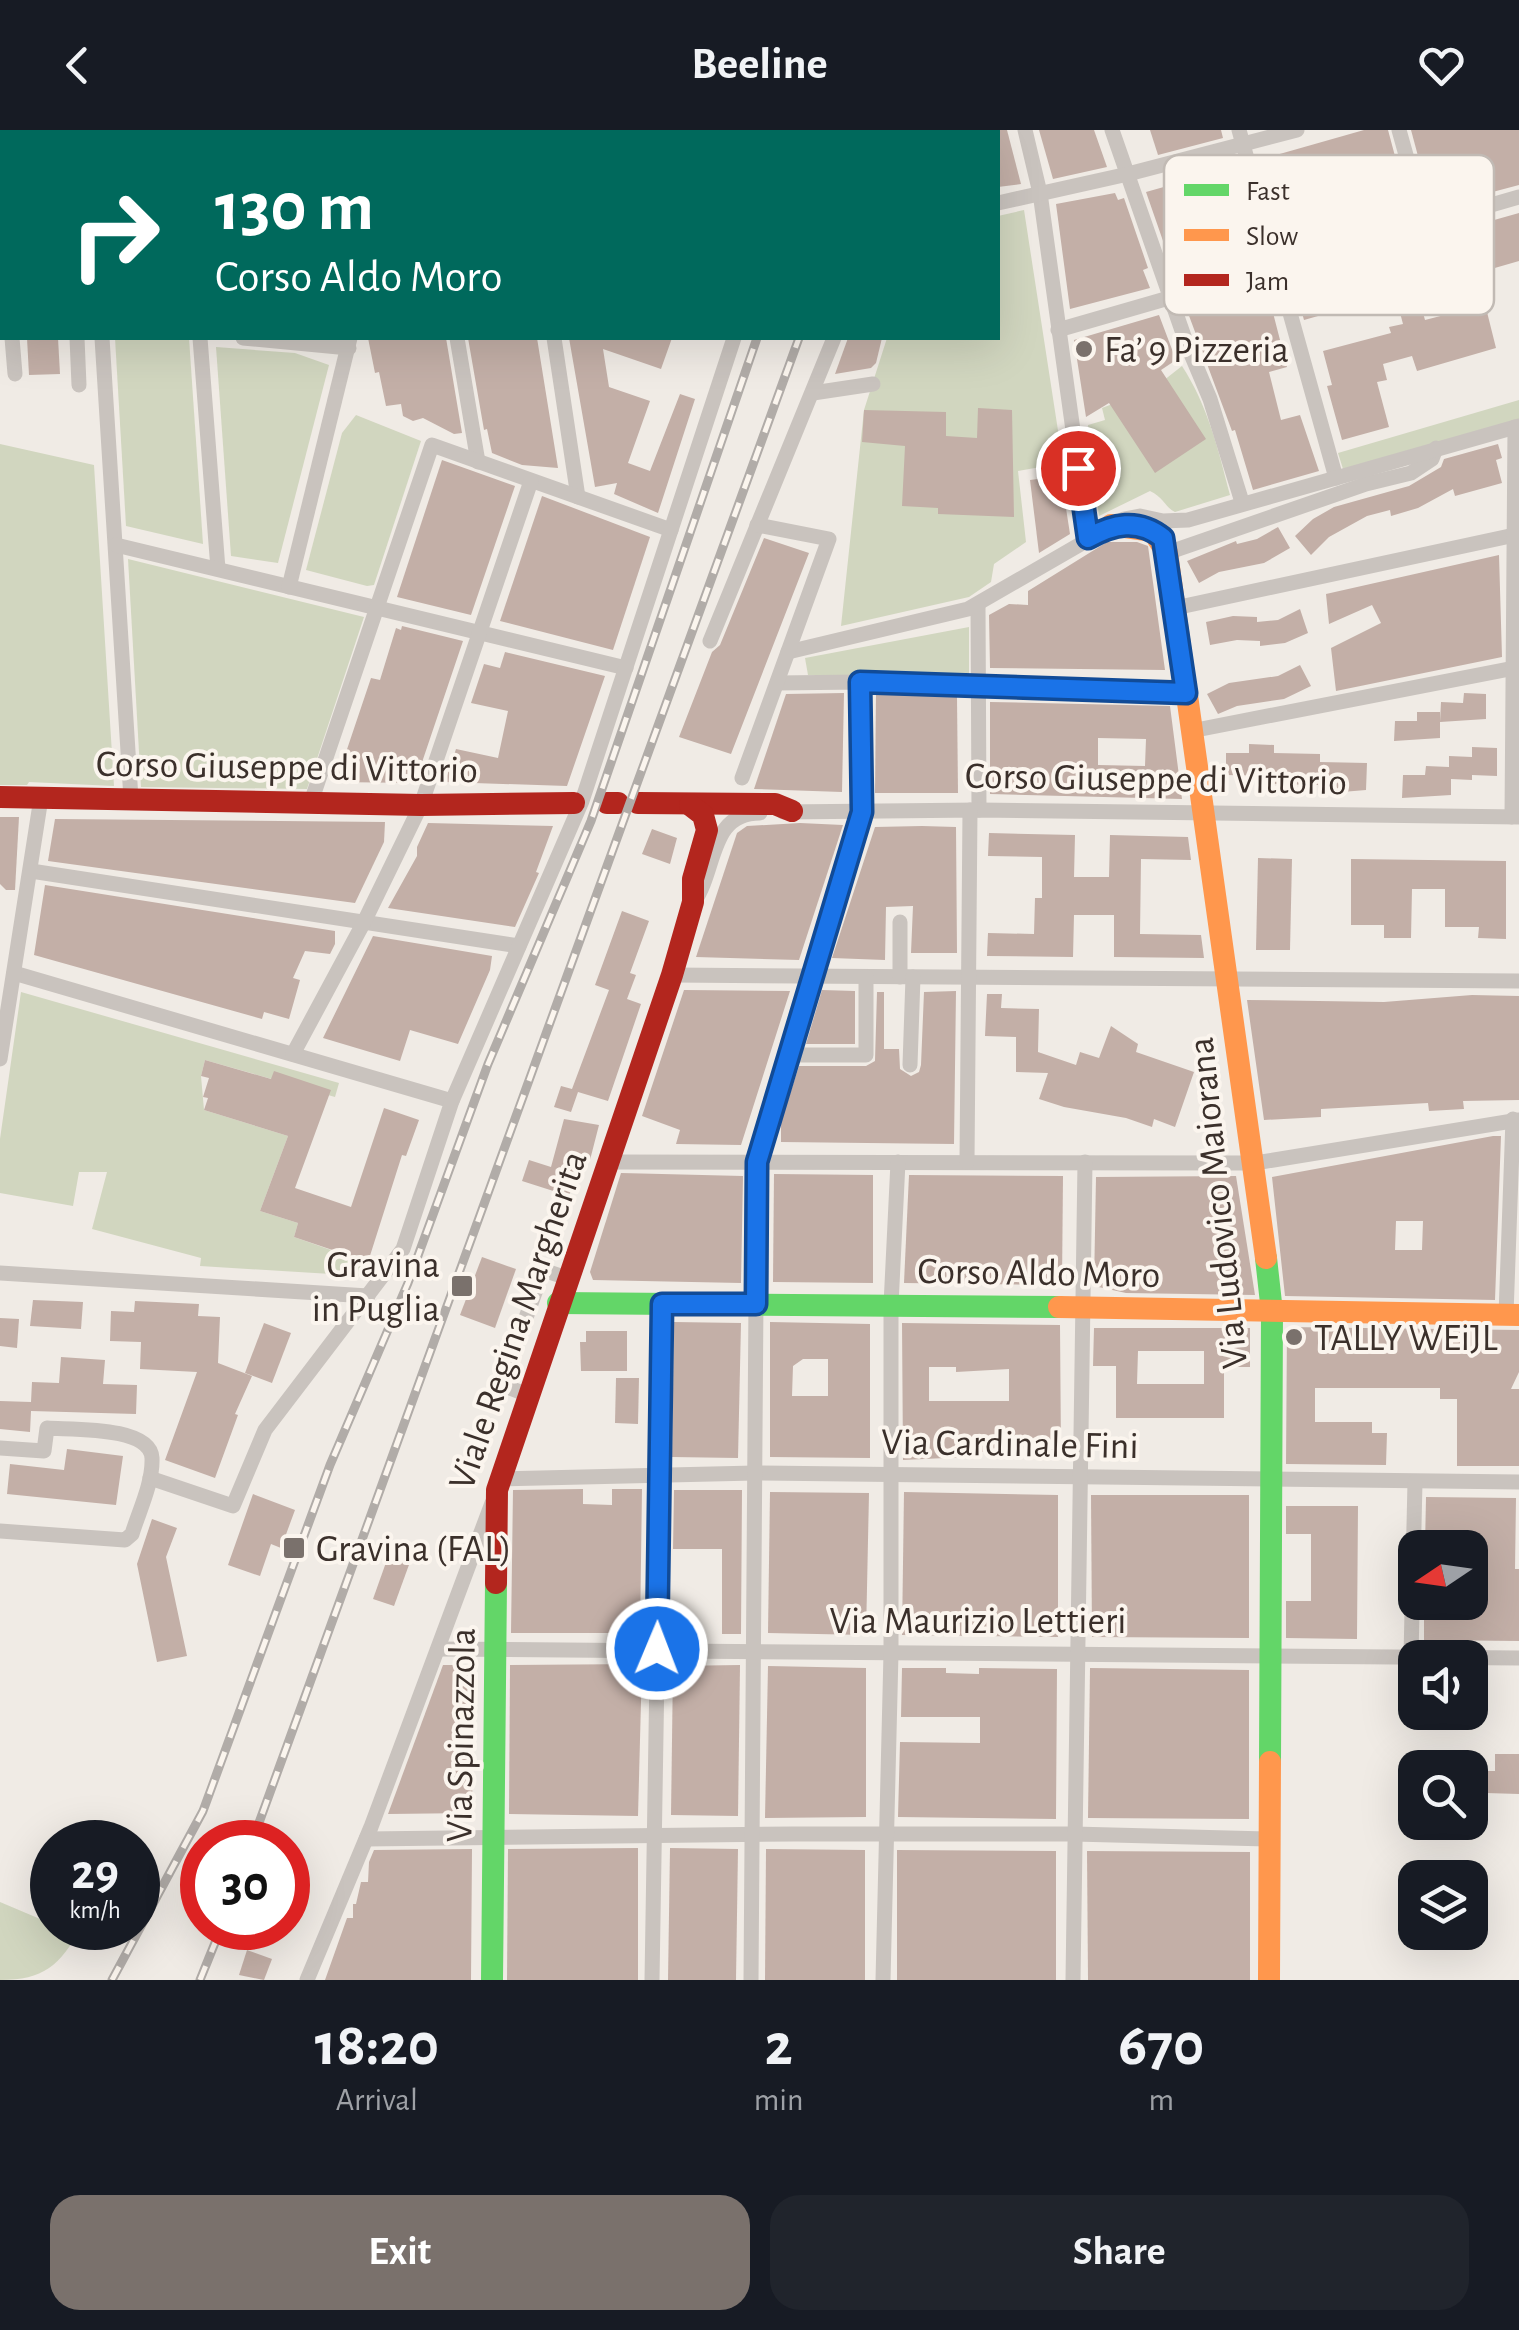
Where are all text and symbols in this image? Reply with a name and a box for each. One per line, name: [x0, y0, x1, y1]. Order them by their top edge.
icon: back: [50, 38, 105, 93]
icon: heart: [1414, 38, 1469, 93]
text: Beeline: [691, 42, 828, 87]
legend: [1164, 155, 1494, 315]
icon: right: [50, 170, 180, 300]
text: 130 m: [215, 173, 374, 243]
text: Fast: [1246, 178, 1290, 206]
text: Slow: [1246, 223, 1298, 251]
text: Corso Aldo Moro: [215, 255, 503, 300]
text: Jam: [1246, 268, 1289, 296]
place label: Fa’ 9 Pizzeria: [1104, 332, 1289, 370]
marker: Fa’ 9 Pizzeria: [1073, 338, 1095, 360]
pin: [1036, 426, 1121, 511]
icon: arrive: [1051, 441, 1106, 496]
street label: Corso Giuseppe di Vittorio: [96, 746, 478, 790]
street label: Corso Giuseppe di Vittorio: [965, 758, 1347, 802]
street label: Via Ludovico Maiorana: [1183, 1035, 1255, 1370]
street label: Viale Regina Margherita: [443, 1146, 595, 1495]
place label: Gravina in Puglia: [312, 1247, 440, 1329]
street label: Corso Aldo Moro: [917, 1253, 1161, 1295]
marker: Gravina in Puglia: [449, 1273, 475, 1299]
place label: TALLY WEiJL: [1314, 1320, 1498, 1358]
marker: TALLY WEiJL: [1283, 1326, 1305, 1348]
street label: Via Cardinale Fini: [881, 1424, 1139, 1466]
north arrow: [1398, 1530, 1488, 1620]
map controls: [1398, 1530, 1488, 1950]
place label: Gravina (FAL): [316, 1531, 512, 1569]
marker: Gravina (FAL): [281, 1535, 307, 1561]
position arrow: [605, 1597, 709, 1701]
street label: Via Maurizio Lettieri: [829, 1603, 1127, 1641]
street label: Via Spinazzola: [441, 1627, 483, 1843]
button: sound: [1398, 1640, 1488, 1730]
button: search: [1398, 1750, 1488, 1840]
speed limit sign: 30: [180, 1820, 310, 1950]
text: 29: [71, 1848, 119, 1898]
button: layers: [1398, 1860, 1488, 1950]
text: km/h: [69, 1898, 121, 1923]
text: 18:20: [315, 2016, 439, 2076]
text: 2: [765, 2016, 793, 2076]
text: 670: [1118, 2016, 1204, 2076]
text: Arrival: [336, 2084, 418, 2116]
text: min: [754, 2084, 804, 2116]
text: m: [1148, 2084, 1174, 2116]
button: Exit: [50, 2195, 750, 2310]
button: Share: [770, 2195, 1469, 2310]

